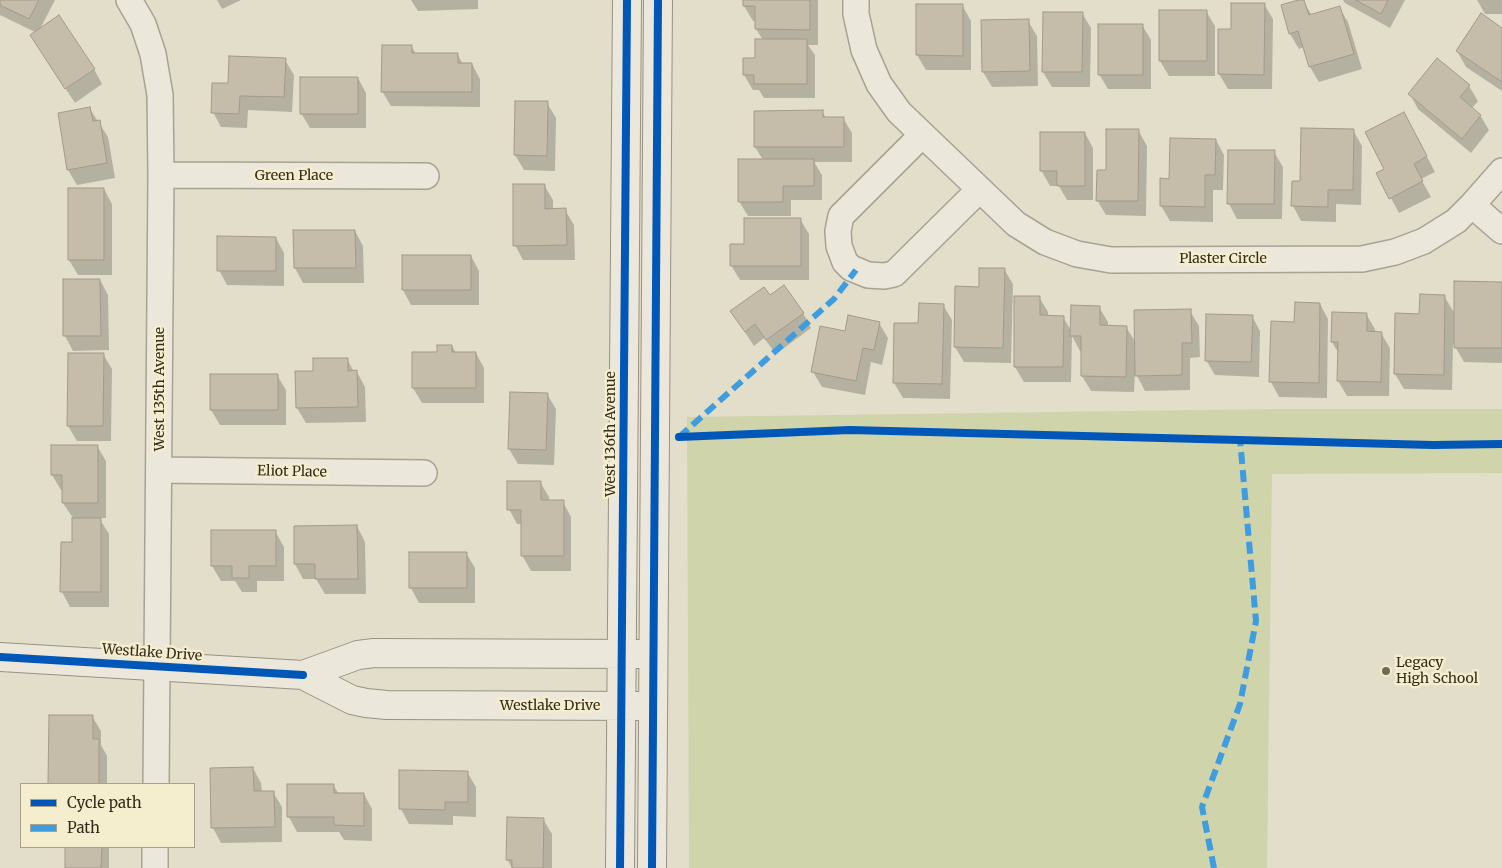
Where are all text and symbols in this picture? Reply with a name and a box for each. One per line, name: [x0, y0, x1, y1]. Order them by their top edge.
street label: Green Place: [255, 168, 333, 184]
street label: Plaster Circle: [1179, 251, 1267, 267]
street label: West 135th Avenue: [152, 327, 168, 451]
street label: West 136th Avenue: [603, 371, 619, 497]
street label: Eliot Place: [257, 463, 327, 481]
street label: Westlake Drive: [101, 641, 203, 665]
place label: Legacy High School: [1396, 655, 1478, 688]
marker: Legacy High School: [1380, 665, 1392, 677]
street label: Westlake Drive: [500, 698, 600, 714]
legend: [20, 783, 195, 848]
text: Cycle path: [67, 793, 142, 812]
text: Path: [67, 818, 100, 837]

